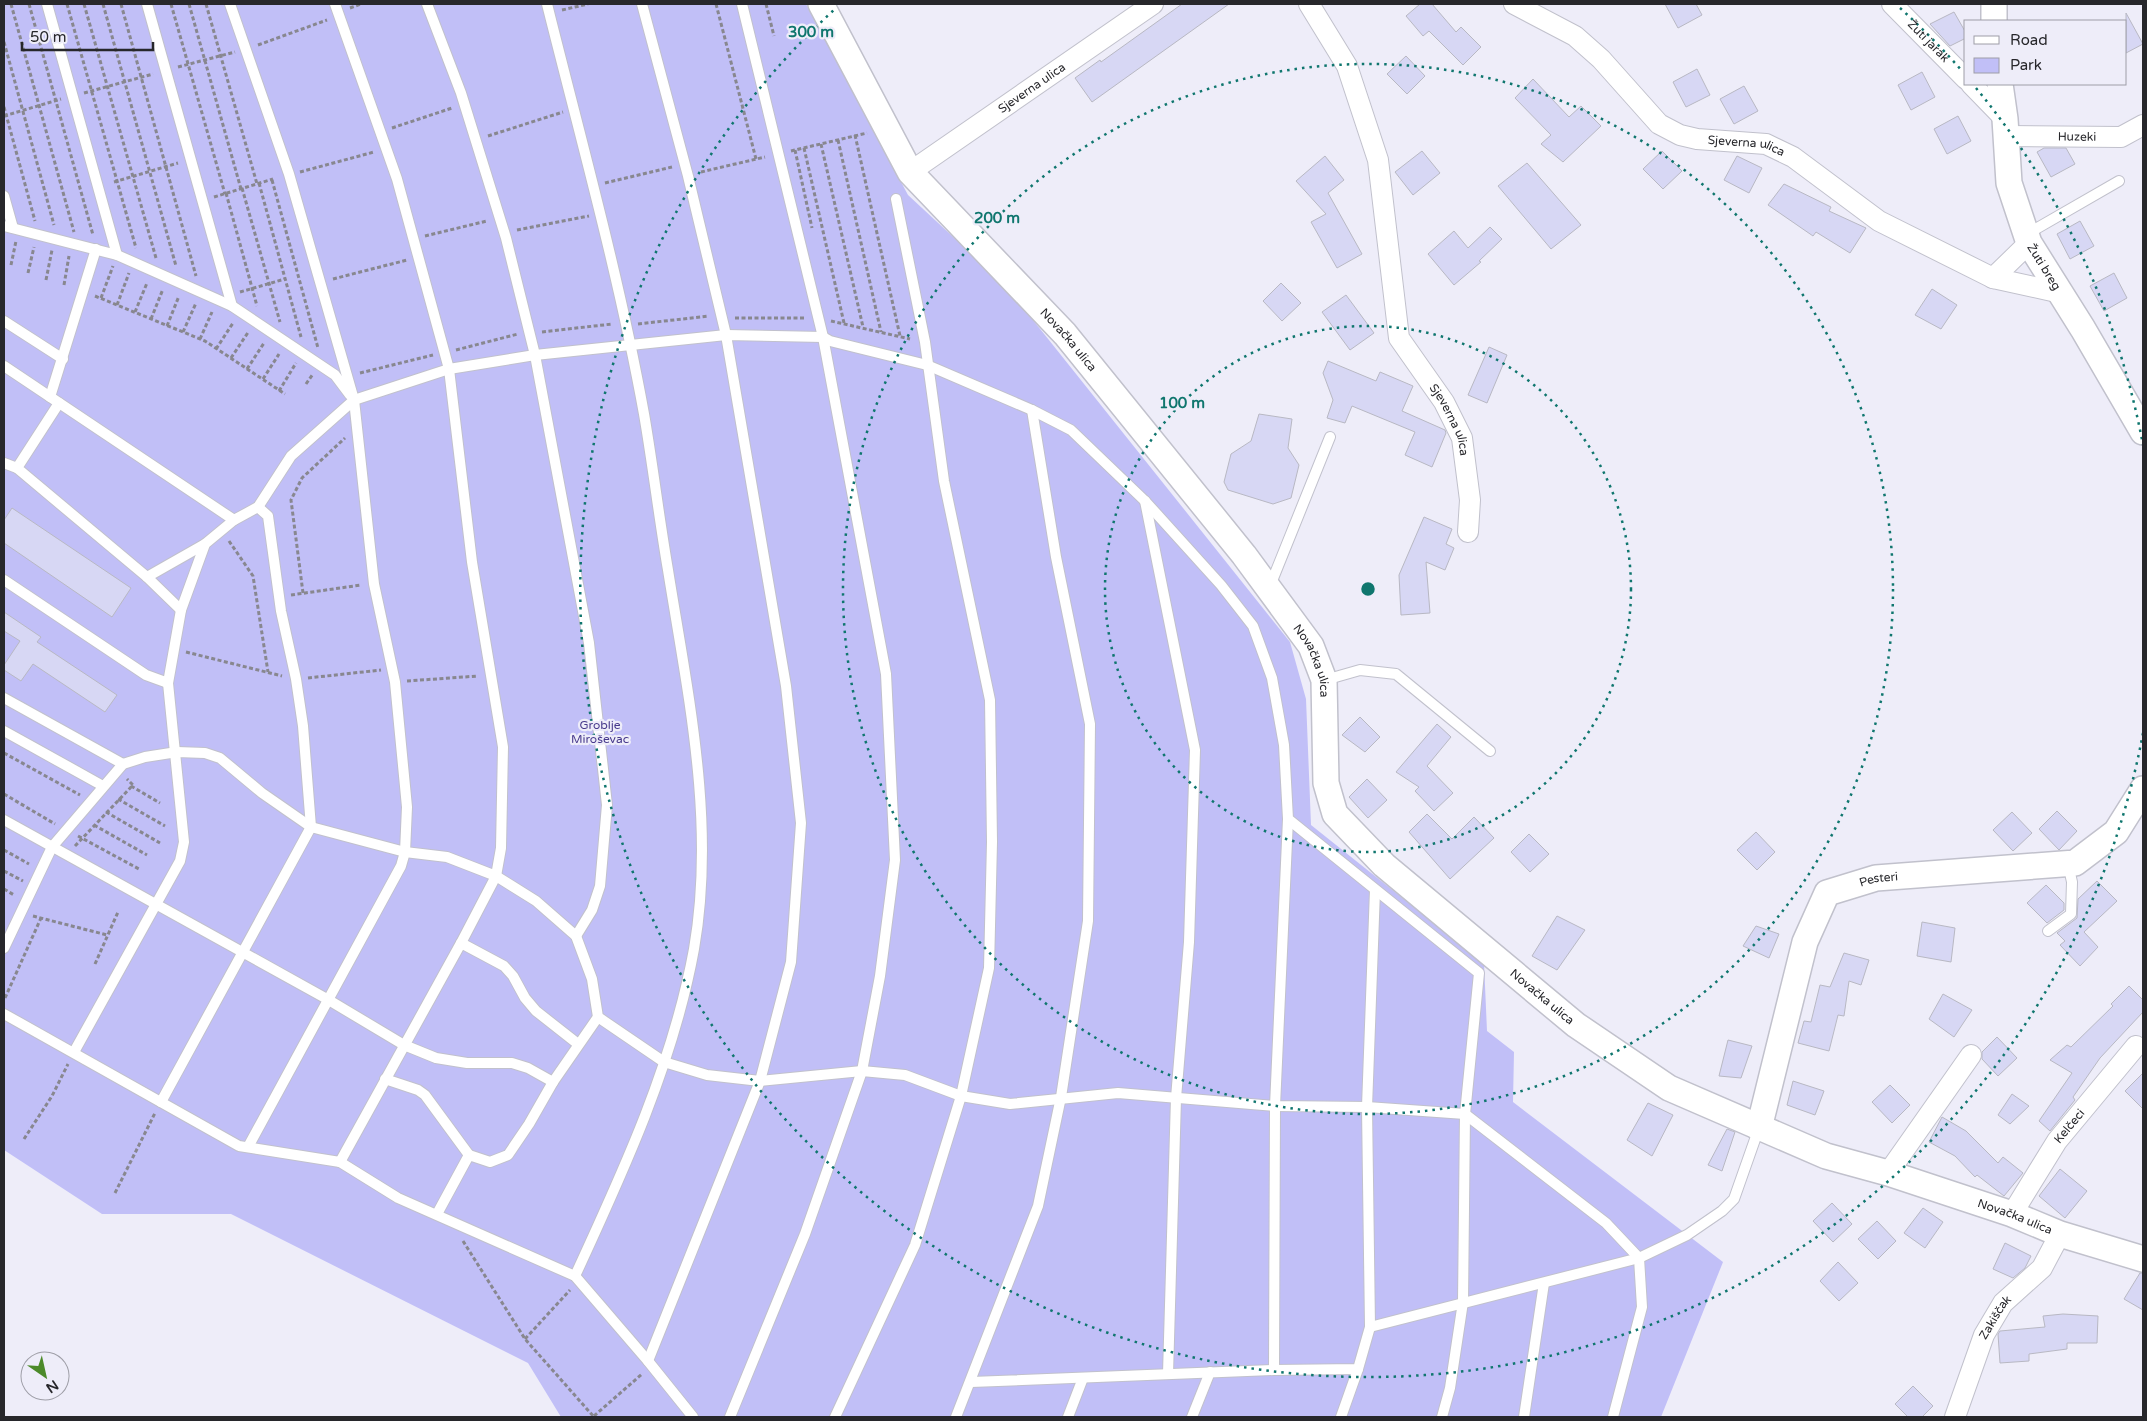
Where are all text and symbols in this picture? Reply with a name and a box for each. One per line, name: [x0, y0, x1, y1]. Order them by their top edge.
street label: Žuti jarak: [1905, 17, 1953, 65]
scale bar: [22, 20, 154, 52]
legend: [1964, 20, 2127, 85]
text: 300 m: [788, 23, 834, 41]
text: 50 m: [30, 28, 67, 46]
text: Road: [2010, 31, 2048, 49]
text: Park: [2010, 56, 2042, 74]
street label: Sjeverna ulica: [995, 60, 1068, 116]
street label: Huzeki: [2058, 129, 2096, 144]
street label: Sjeverna ulica: [1707, 133, 1787, 159]
text: 200 m: [974, 209, 1020, 227]
street label: Žuti breg: [2024, 241, 2064, 293]
street label: Novačka ulica: [1037, 305, 1099, 374]
street label: Sjeverna ulica: [1427, 381, 1471, 457]
text: 100 m: [1159, 394, 1205, 412]
centre of rings: [1359, 580, 1377, 598]
street label: Novačka ulica: [1290, 622, 1331, 697]
park label: Groblje Miroševac: [571, 718, 629, 746]
street label: Pesteri: [1857, 869, 1899, 890]
street label: Novačka ulica: [1507, 966, 1577, 1027]
street label: Kelčeci: [2051, 1106, 2088, 1146]
street label: Novačka ulica: [1976, 1196, 2054, 1237]
street label: Zakiščak: [1976, 1292, 2014, 1342]
north arrow: [20, 1351, 70, 1401]
text: N: [43, 1376, 61, 1397]

